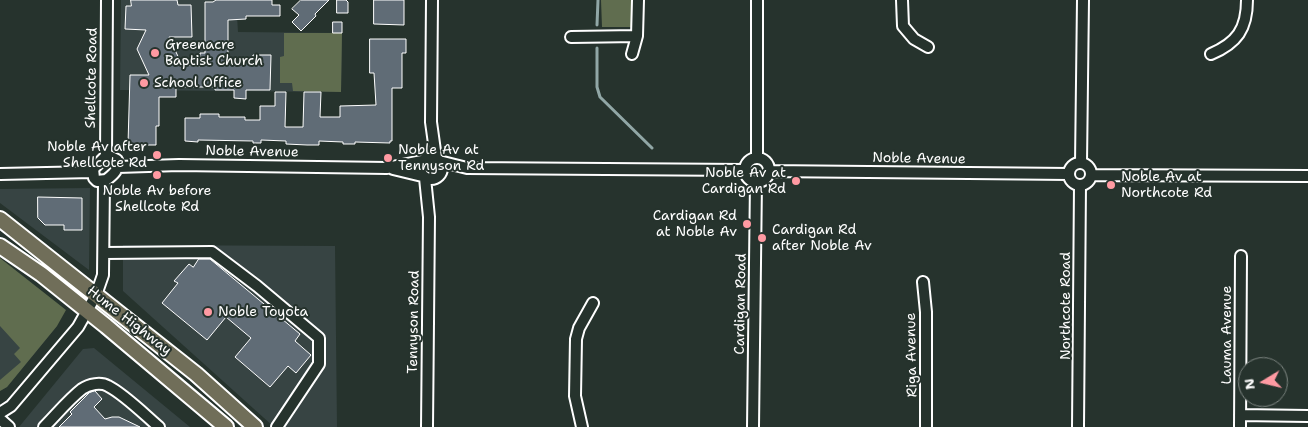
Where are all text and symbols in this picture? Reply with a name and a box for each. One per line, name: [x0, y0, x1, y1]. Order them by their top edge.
street label: Shellcote Road: [83, 27, 101, 129]
place label: Greenacre Baptist Church: [165, 37, 263, 70]
marker: Greenacre Baptist Church: [149, 47, 161, 59]
place label: School Office: [154, 75, 242, 91]
marker: School Office: [138, 77, 150, 89]
place label: Noble Av after Shellcote Rd: [47, 139, 147, 172]
place label: Noble Av at Tennyson Rd: [398, 142, 484, 174]
street label: Noble Avenue: [205, 143, 299, 161]
marker: Noble Av after Shellcote Rd: [151, 149, 163, 161]
street label: Noble Avenue: [872, 150, 966, 168]
marker: Noble Av at Tennyson Rd: [382, 152, 394, 164]
place label: Noble Av at Cardigan Rd: [702, 165, 786, 198]
marker: Noble Av before Shellcote Rd: [151, 169, 163, 181]
place label: Noble Av at Northcote Rd: [1121, 169, 1212, 202]
marker: Noble Av at Cardigan Rd: [790, 175, 802, 187]
marker: Noble Av at Northcote Rd: [1105, 179, 1117, 191]
place label: Noble Av before Shellcote Rd: [102, 183, 212, 216]
place label: Cardigan Rd at Noble Av: [653, 208, 737, 240]
marker: Cardigan Rd at Noble Av: [741, 218, 753, 230]
place label: Cardigan Rd after Noble Av: [772, 222, 872, 254]
marker: Cardigan Rd after Noble Av: [756, 232, 768, 244]
street label: Northcote Road: [1058, 252, 1074, 360]
street label: Cardigan Road: [732, 253, 750, 355]
street label: Tennyson Road: [405, 270, 423, 374]
street label: Hume Highway: [84, 283, 174, 359]
street label: Lauma Avenue: [1219, 286, 1235, 384]
place label: Noble Toyota: [218, 304, 308, 320]
marker: Noble Toyota: [202, 306, 214, 318]
street label: Riga Avenue: [903, 312, 921, 398]
north arrow: [1238, 357, 1288, 407]
text: N: [1239, 377, 1259, 391]

